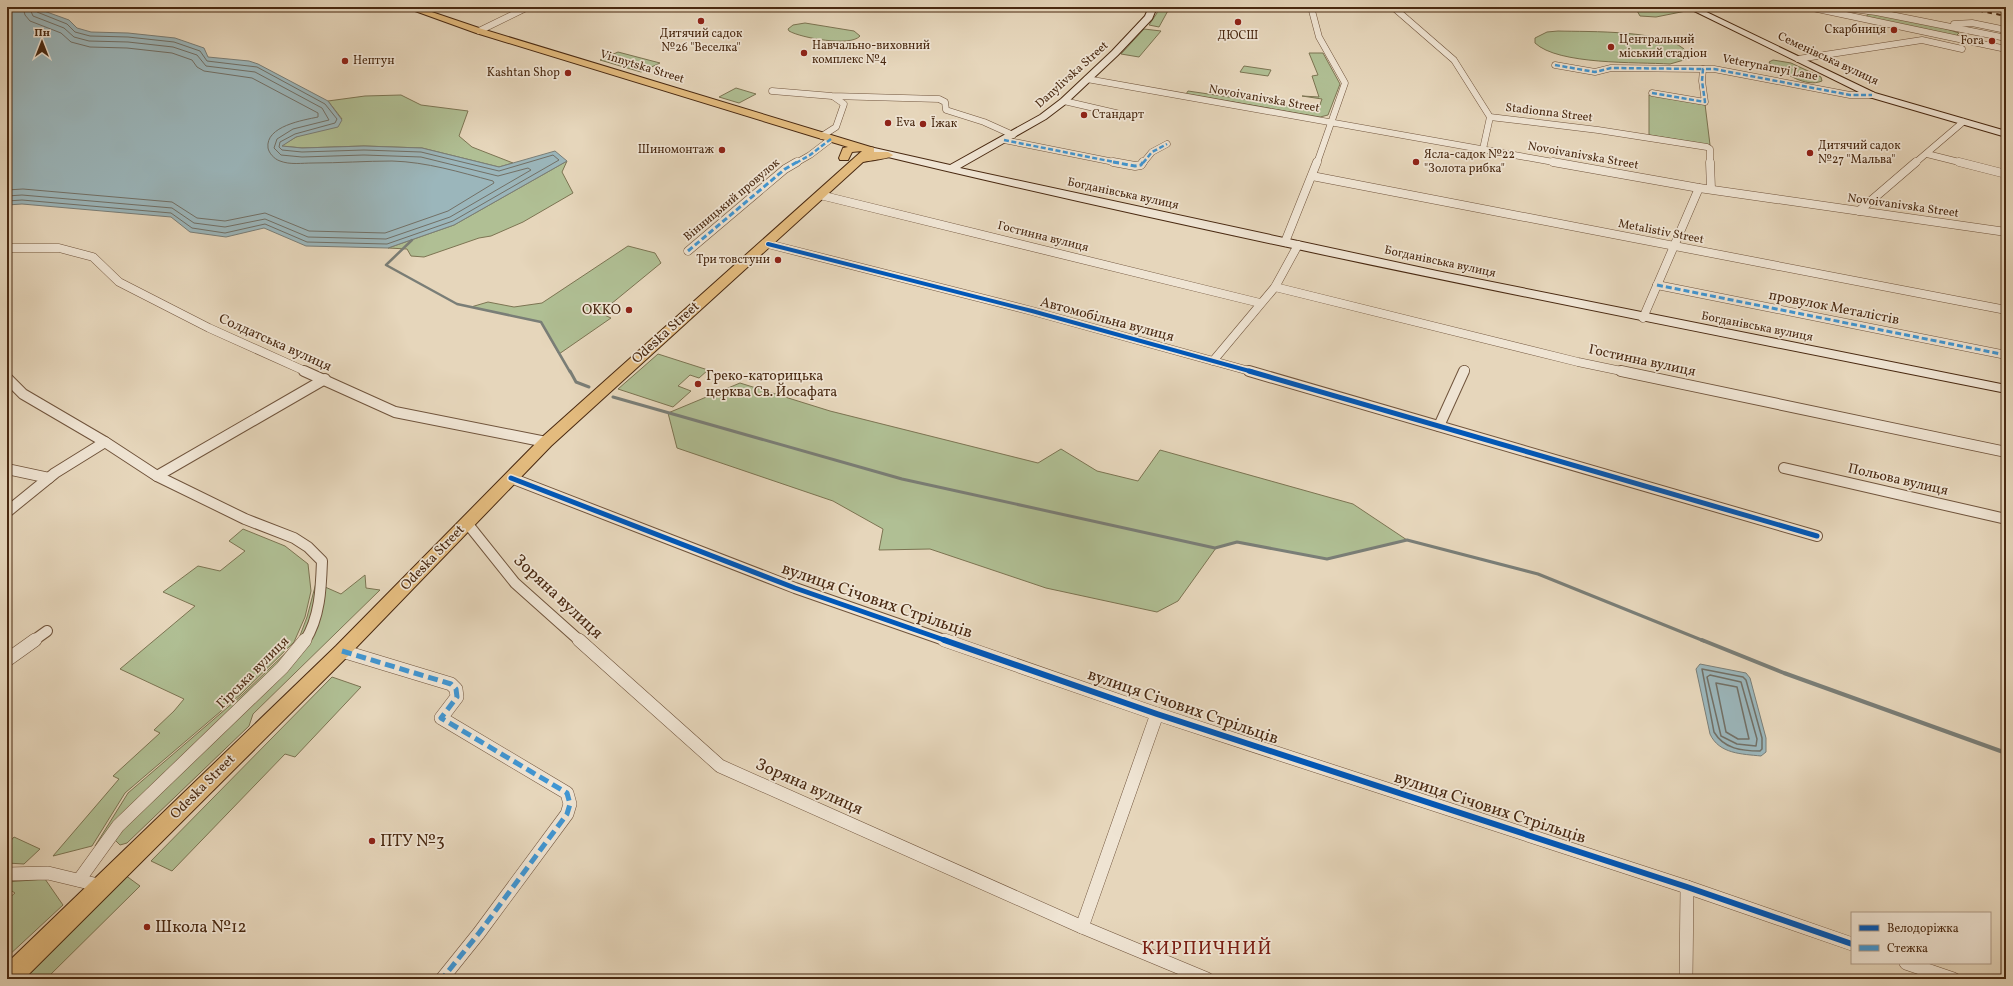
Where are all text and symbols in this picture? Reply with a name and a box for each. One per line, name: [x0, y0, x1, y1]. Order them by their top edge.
marker: Дитячий садок №26 "Веселка": [696, 16, 706, 26]
marker: ДЮСШ: [1233, 17, 1243, 27]
north arrow: [22, 22, 62, 62]
place label: Скарбниця: [1825, 22, 1886, 38]
marker: Скарбниця: [1889, 25, 1899, 35]
text: Пн: [34, 26, 50, 41]
place label: Дитячий садок №26 "Веселка": [660, 26, 743, 56]
place label: ДЮСШ: [1218, 28, 1258, 44]
street label: Семенівська вулиця: [1775, 29, 1881, 89]
place label: Центральний міський стадіон: [1619, 32, 1707, 62]
place label: Fora: [1960, 33, 1984, 49]
marker: Fora: [1987, 36, 1997, 46]
place label: Навчально-виховний комплекс №4: [812, 38, 930, 68]
street label: Danylivska Street: [1032, 38, 1112, 112]
marker: Центральний міський стадіон: [1606, 42, 1616, 52]
street label: Vinnytska Street: [598, 47, 686, 87]
marker: Навчально-виховний комплекс №4: [799, 48, 809, 58]
street label: Veterynarnyi Lane: [1721, 51, 1819, 85]
place label: Нептун: [353, 53, 394, 69]
marker: Нептун: [340, 56, 350, 66]
place label: Kashtan Shop: [487, 65, 560, 81]
marker: Kashtan Shop: [563, 68, 573, 78]
street label: Novoivanivska Street: [1207, 81, 1321, 117]
street label: Stadionna Street: [1504, 100, 1594, 126]
place label: Стандарт: [1092, 107, 1144, 123]
marker: Стандарт: [1079, 110, 1089, 120]
place label: Eva: [896, 115, 916, 131]
place label: Їжак: [931, 115, 958, 132]
marker: Eva: [883, 118, 893, 128]
marker: Їжак: [918, 119, 928, 129]
street label: Novoivanivska Street: [1526, 138, 1640, 174]
place label: Дитячий садок №27 "Мальва": [1818, 138, 1901, 168]
place label: Шиномонтаж: [638, 142, 714, 158]
marker: Шиномонтаж: [717, 145, 727, 155]
place label: Ясла-садок №22 "Золота рибка": [1424, 147, 1515, 177]
marker: Дитячий садок №27 "Мальва": [1805, 148, 1815, 158]
street label: Вінницький провулок: [681, 155, 784, 245]
marker: Ясла-садок №22 "Золота рибка": [1411, 157, 1421, 167]
street label: Богданівська вулиця: [1066, 174, 1180, 214]
street label: Novoivanivska Street: [1846, 190, 1960, 222]
street label: Metalistiv Street: [1617, 216, 1705, 248]
street label: Гостинна вулиця: [996, 218, 1090, 256]
street label: Богданівська вулиця: [1383, 242, 1497, 282]
place label: Три товстуни: [696, 252, 770, 268]
marker: Три товстуни: [773, 255, 783, 265]
street label: провулок Металістів: [1767, 286, 1901, 330]
street label: Автомобільна вулиця: [1038, 293, 1176, 347]
street label: Odeska Street: [628, 297, 704, 368]
place label: OKKO: [582, 301, 621, 320]
marker: OKKO: [624, 305, 634, 315]
street label: Богданівська вулиця: [1700, 308, 1814, 346]
street label: Солдатська вулиця: [216, 310, 334, 376]
street label: Гостинна вулиця: [1587, 340, 1697, 382]
place label: Греко-каторицька церква Св. Йосафата: [706, 367, 837, 402]
marker: Греко-каторицька церква Св. Йосафата: [693, 379, 703, 389]
street label: Польова вулиця: [1846, 459, 1950, 501]
street label: Odeska Street: [397, 521, 469, 595]
street label: Зоряна вулиця: [508, 549, 608, 645]
street label: вулиця Січових Стрільців: [778, 557, 976, 645]
street label: Гірська вулиця: [212, 632, 294, 714]
street label: вулиця Січових Стрільців: [1084, 663, 1282, 751]
street label: Odeska Street: [166, 750, 240, 824]
street label: Зоряна вулиця: [752, 753, 866, 821]
street label: вулиця Січових Стрільців: [1391, 766, 1589, 850]
place label: ПТУ №3: [380, 830, 445, 853]
marker: ПТУ №3: [367, 836, 377, 846]
legend: [1851, 912, 1991, 964]
place label: Школа №12: [155, 916, 247, 939]
text: Велодоріжка: [1887, 921, 1959, 937]
marker: Школа №12: [142, 922, 152, 932]
district label: КИРПИЧНИЙ: [1141, 936, 1273, 962]
text: Стежка: [1887, 941, 1928, 957]

